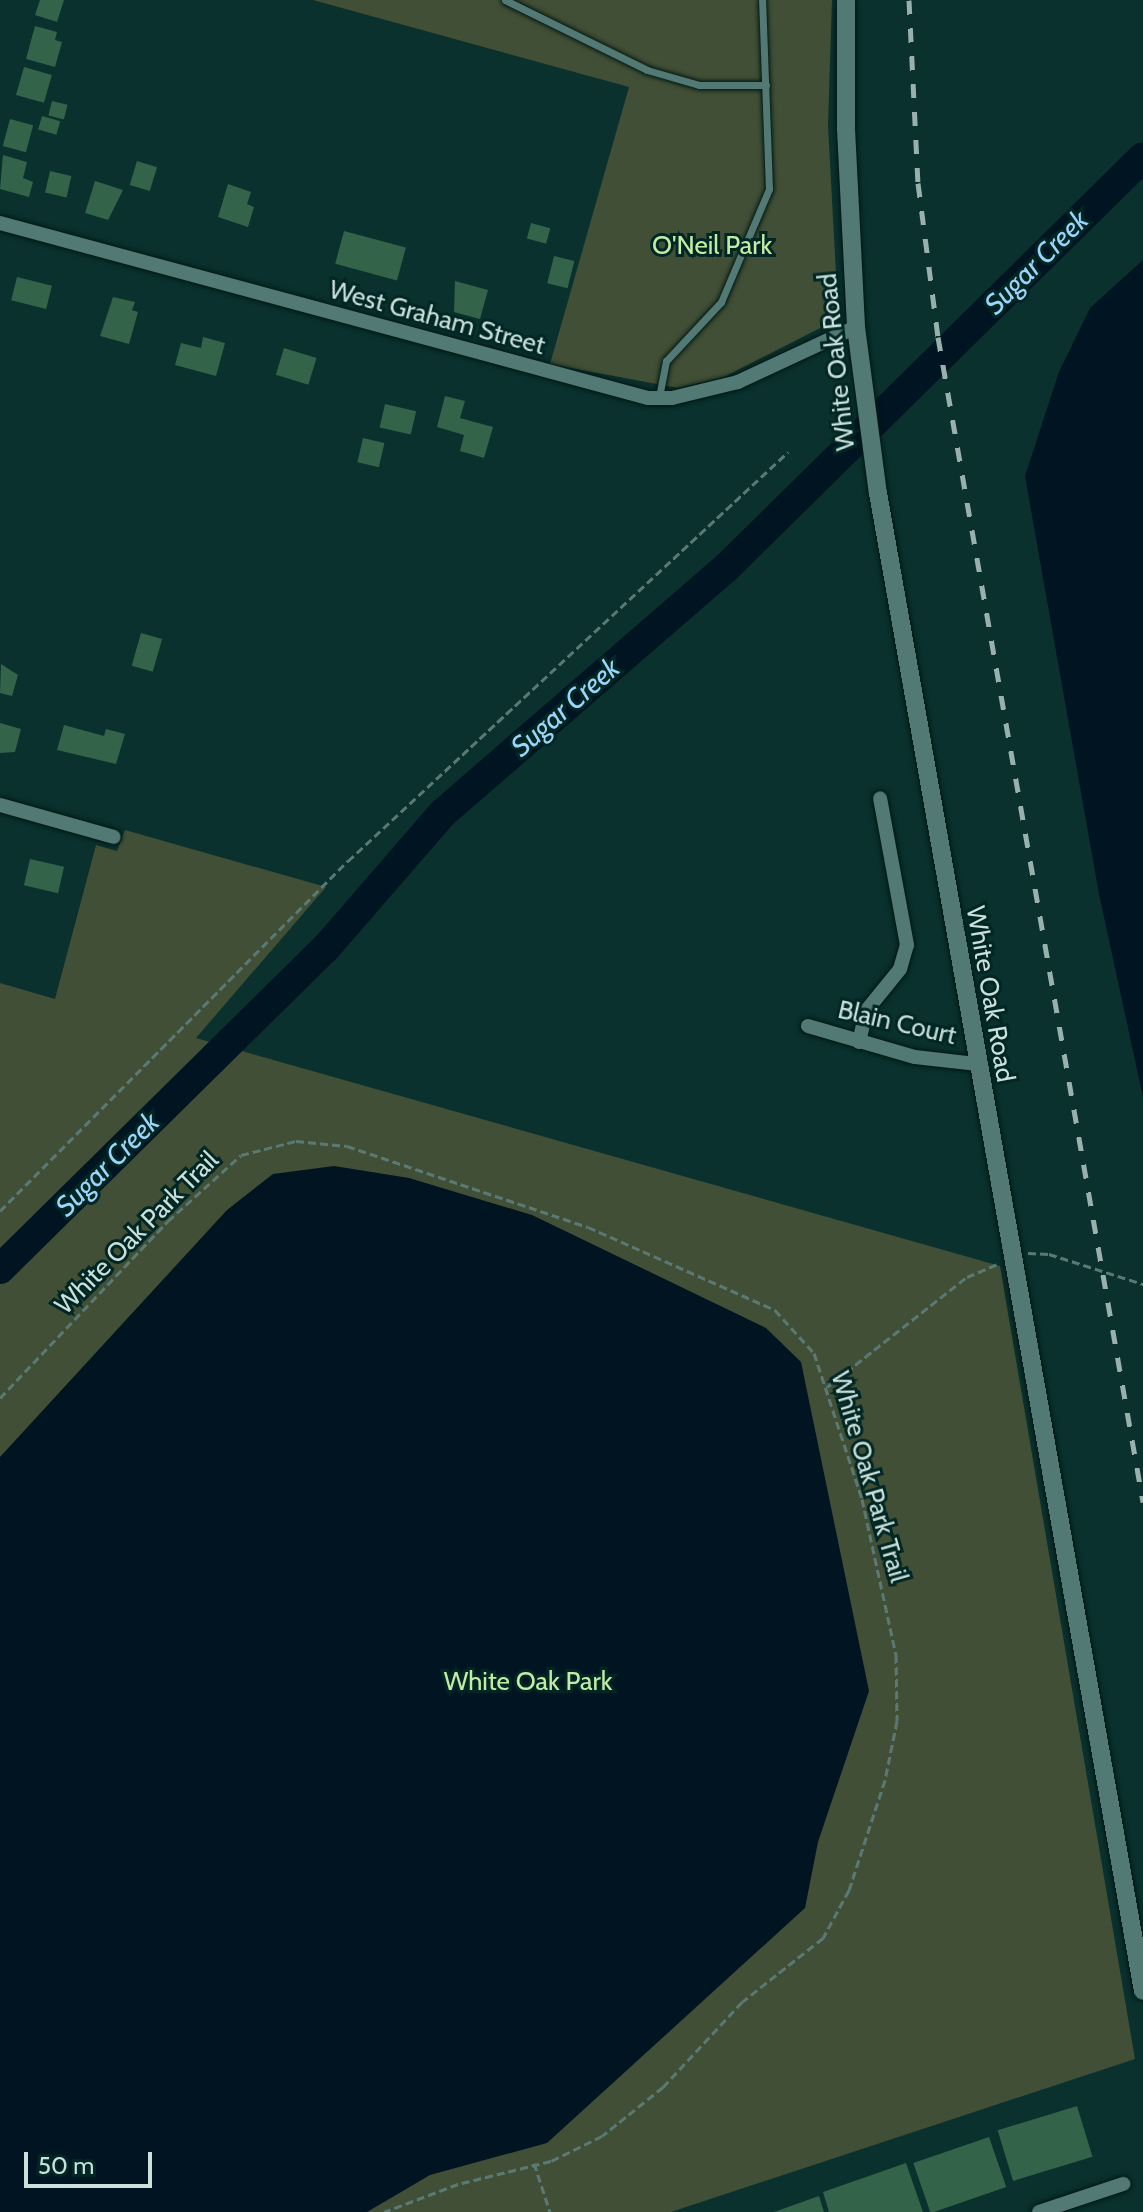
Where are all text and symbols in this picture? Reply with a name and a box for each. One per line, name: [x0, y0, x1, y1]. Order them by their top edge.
water label: Sugar Creek: [977, 203, 1095, 321]
park label: O'Neil Park: [652, 230, 772, 262]
street label: White Oak Road: [812, 272, 862, 452]
street label: West Graham Street: [326, 274, 548, 362]
water label: Sugar Creek: [504, 651, 626, 763]
street label: White Oak Road: [959, 904, 1021, 1084]
street label: Blain Court: [835, 994, 959, 1052]
water label: Sugar Creek: [48, 1105, 166, 1223]
street label: White Oak Park Trail: [49, 1145, 225, 1321]
street label: White Oak Park Trail: [824, 1368, 914, 1586]
park label: White Oak Park: [444, 1666, 612, 1698]
scale bar: [28, 2136, 156, 2186]
text: 50 m: [38, 2151, 94, 2180]

